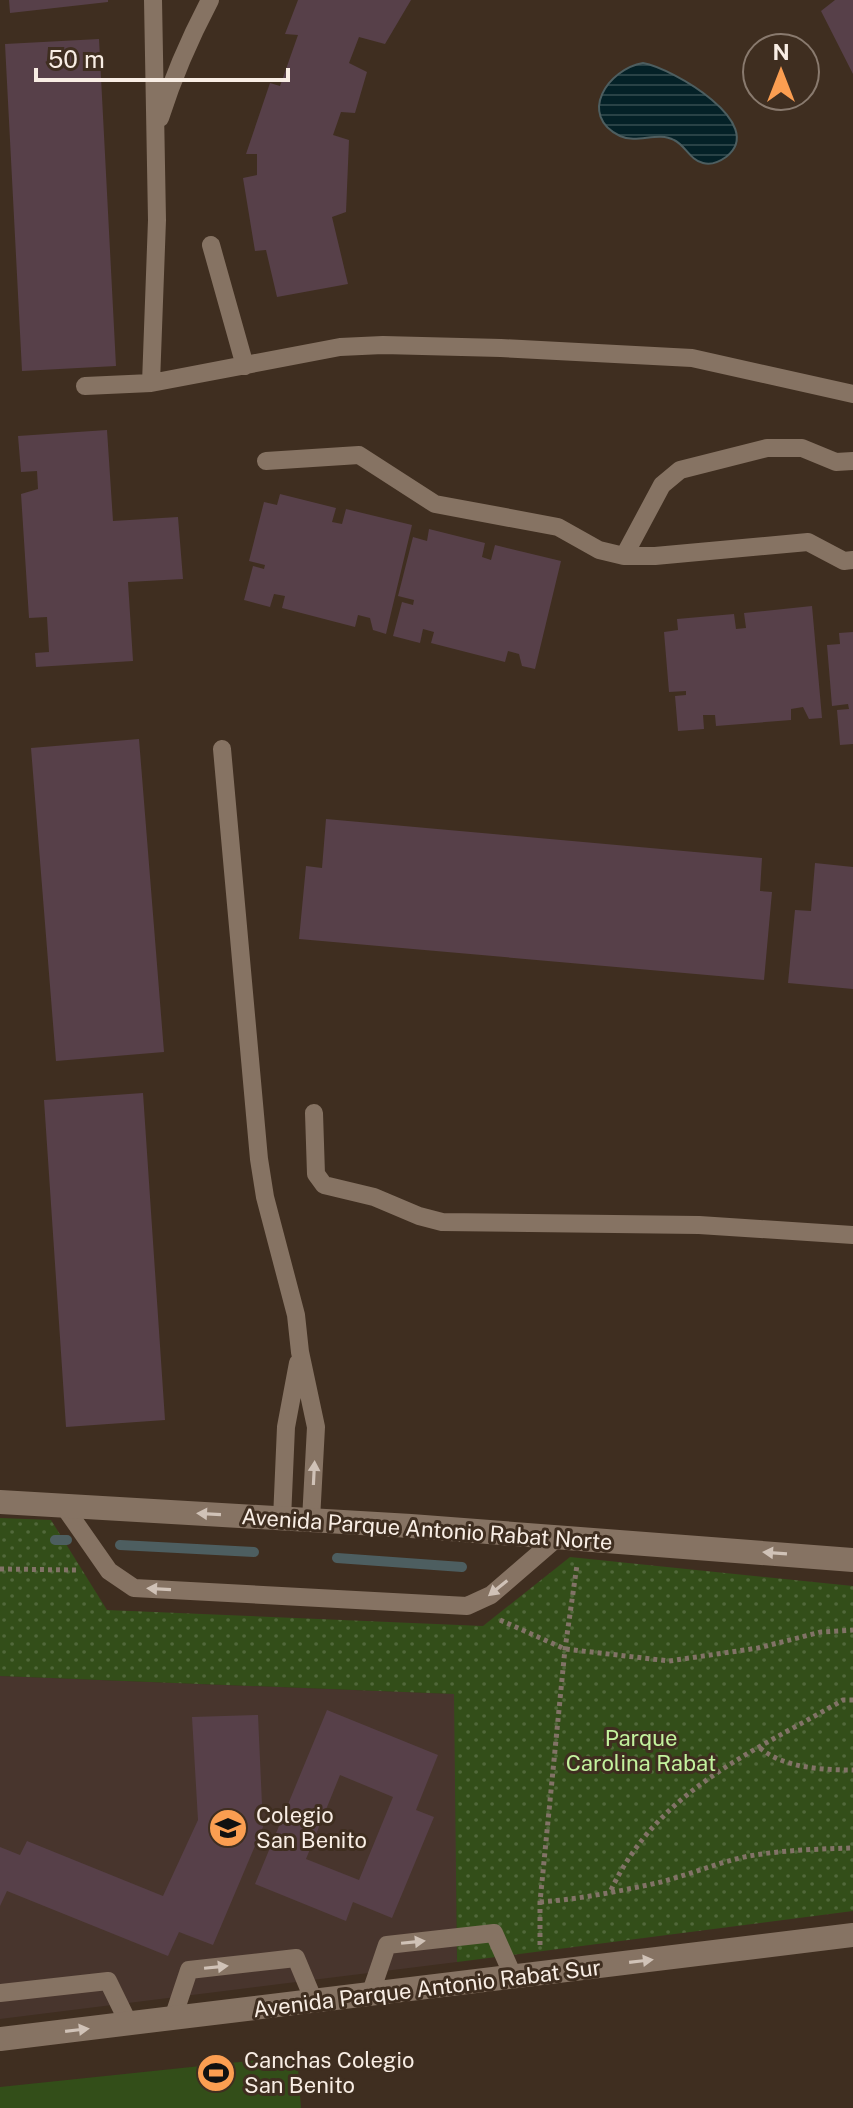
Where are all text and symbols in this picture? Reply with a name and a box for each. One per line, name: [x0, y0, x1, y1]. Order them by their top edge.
scale bar: [36, 32, 288, 82]
north arrow: [741, 32, 821, 112]
text: N: [772, 39, 790, 65]
text: 50 m: [48, 45, 105, 73]
one-way arrow: [307, 1460, 320, 1485]
street label: Avenida Parque Antonio Rabat Norte: [241, 1503, 613, 1555]
one-way arrow: [196, 1507, 221, 1520]
one-way arrow: [762, 1546, 787, 1559]
one-way arrow: [487, 1580, 508, 1597]
one-way arrow: [146, 1582, 171, 1595]
park label: Parque Carolina Rabat: [566, 1725, 716, 1776]
place label: Colegio San Benito: [256, 1802, 367, 1853]
school or university icon: Colegio San Benito: [207, 1807, 249, 1849]
one-way arrow: [401, 1936, 426, 1949]
street label: Avenida Parque Antonio Rabat Sur: [252, 1954, 602, 2022]
one-way arrow: [629, 1955, 654, 1968]
one-way arrow: [204, 1960, 229, 1973]
one-way arrow: [65, 2023, 90, 2036]
place label: Canchas Colegio San Benito: [244, 2047, 414, 2098]
sports icon: Canchas Colegio San Benito: [195, 2052, 237, 2094]

